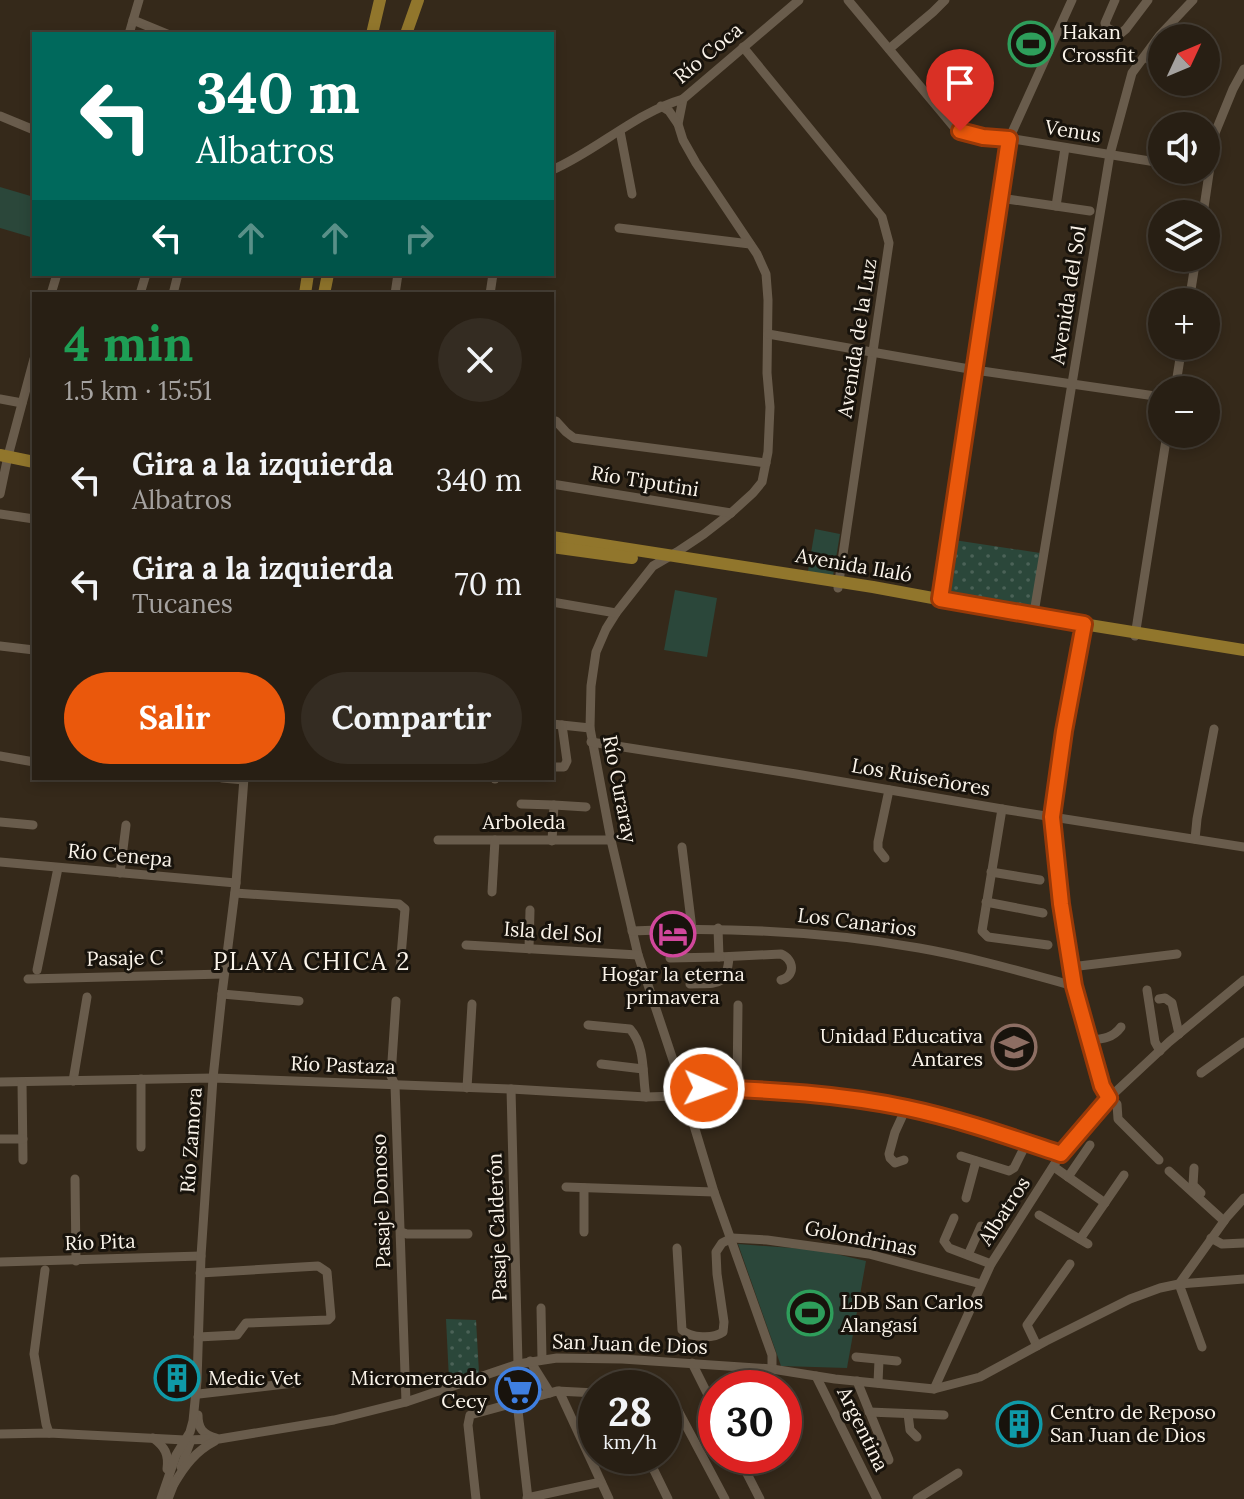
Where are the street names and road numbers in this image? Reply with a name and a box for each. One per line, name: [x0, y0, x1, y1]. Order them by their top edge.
street label: Río Coca: [668, 17, 747, 88]
street label: Venus: [1042, 114, 1103, 147]
street label: Avenida del Sol: [1044, 224, 1091, 367]
street label: Avenida de la Luz: [831, 256, 881, 420]
street label: Río Tiputini: [590, 460, 701, 501]
street label: Avenida Ilaló: [793, 542, 914, 587]
street label: Río Curaray: [598, 733, 643, 845]
street label: Los Ruiseñores: [850, 752, 992, 801]
street label: Arboleda: [482, 809, 565, 834]
street label: Río Cenepa: [67, 837, 174, 872]
street label: Los Canarios: [796, 902, 918, 941]
street label: Isla del Sol: [503, 916, 603, 947]
street label: Pasaje C: [86, 944, 164, 971]
street label: Río Pastaza: [290, 1050, 396, 1079]
street label: Río Zamora: [174, 1086, 207, 1194]
street label: Pasaje Donoso: [366, 1133, 395, 1269]
street label: Pasaje Calderón: [481, 1153, 512, 1301]
street label: Albatros: [972, 1172, 1035, 1251]
street label: Golondrinas: [803, 1214, 920, 1261]
street label: Río Pita: [64, 1228, 136, 1255]
street label: San Juan de Dios: [552, 1328, 708, 1359]
street label: Argentina: [832, 1382, 895, 1475]

